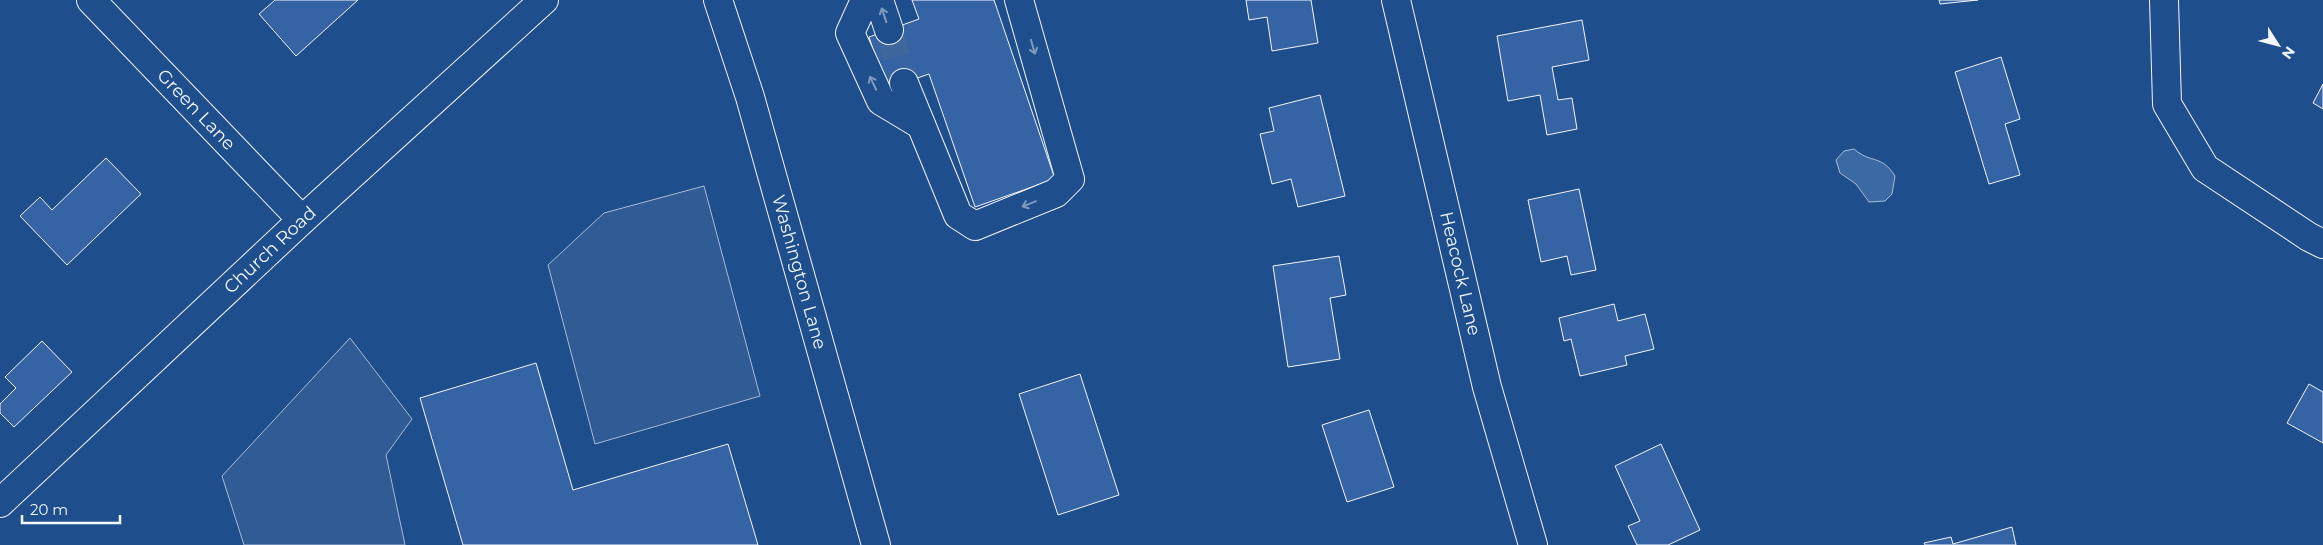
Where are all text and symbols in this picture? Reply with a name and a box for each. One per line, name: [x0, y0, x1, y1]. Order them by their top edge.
one-way arrow: [879, 8, 888, 23]
north arrow: [2253, 20, 2303, 70]
one-way arrow: [1028, 38, 1038, 54]
text: N: [2278, 43, 2299, 63]
street label: Green Lane: [152, 65, 240, 155]
one-way arrow: [868, 76, 877, 91]
street label: Washington Lane: [767, 192, 831, 352]
one-way arrow: [1022, 199, 1037, 209]
street label: Church Road: [219, 202, 321, 298]
street label: Heacock Lane: [1435, 209, 1486, 338]
scale bar: [22, 492, 120, 524]
text: 20 m: [30, 500, 68, 519]

